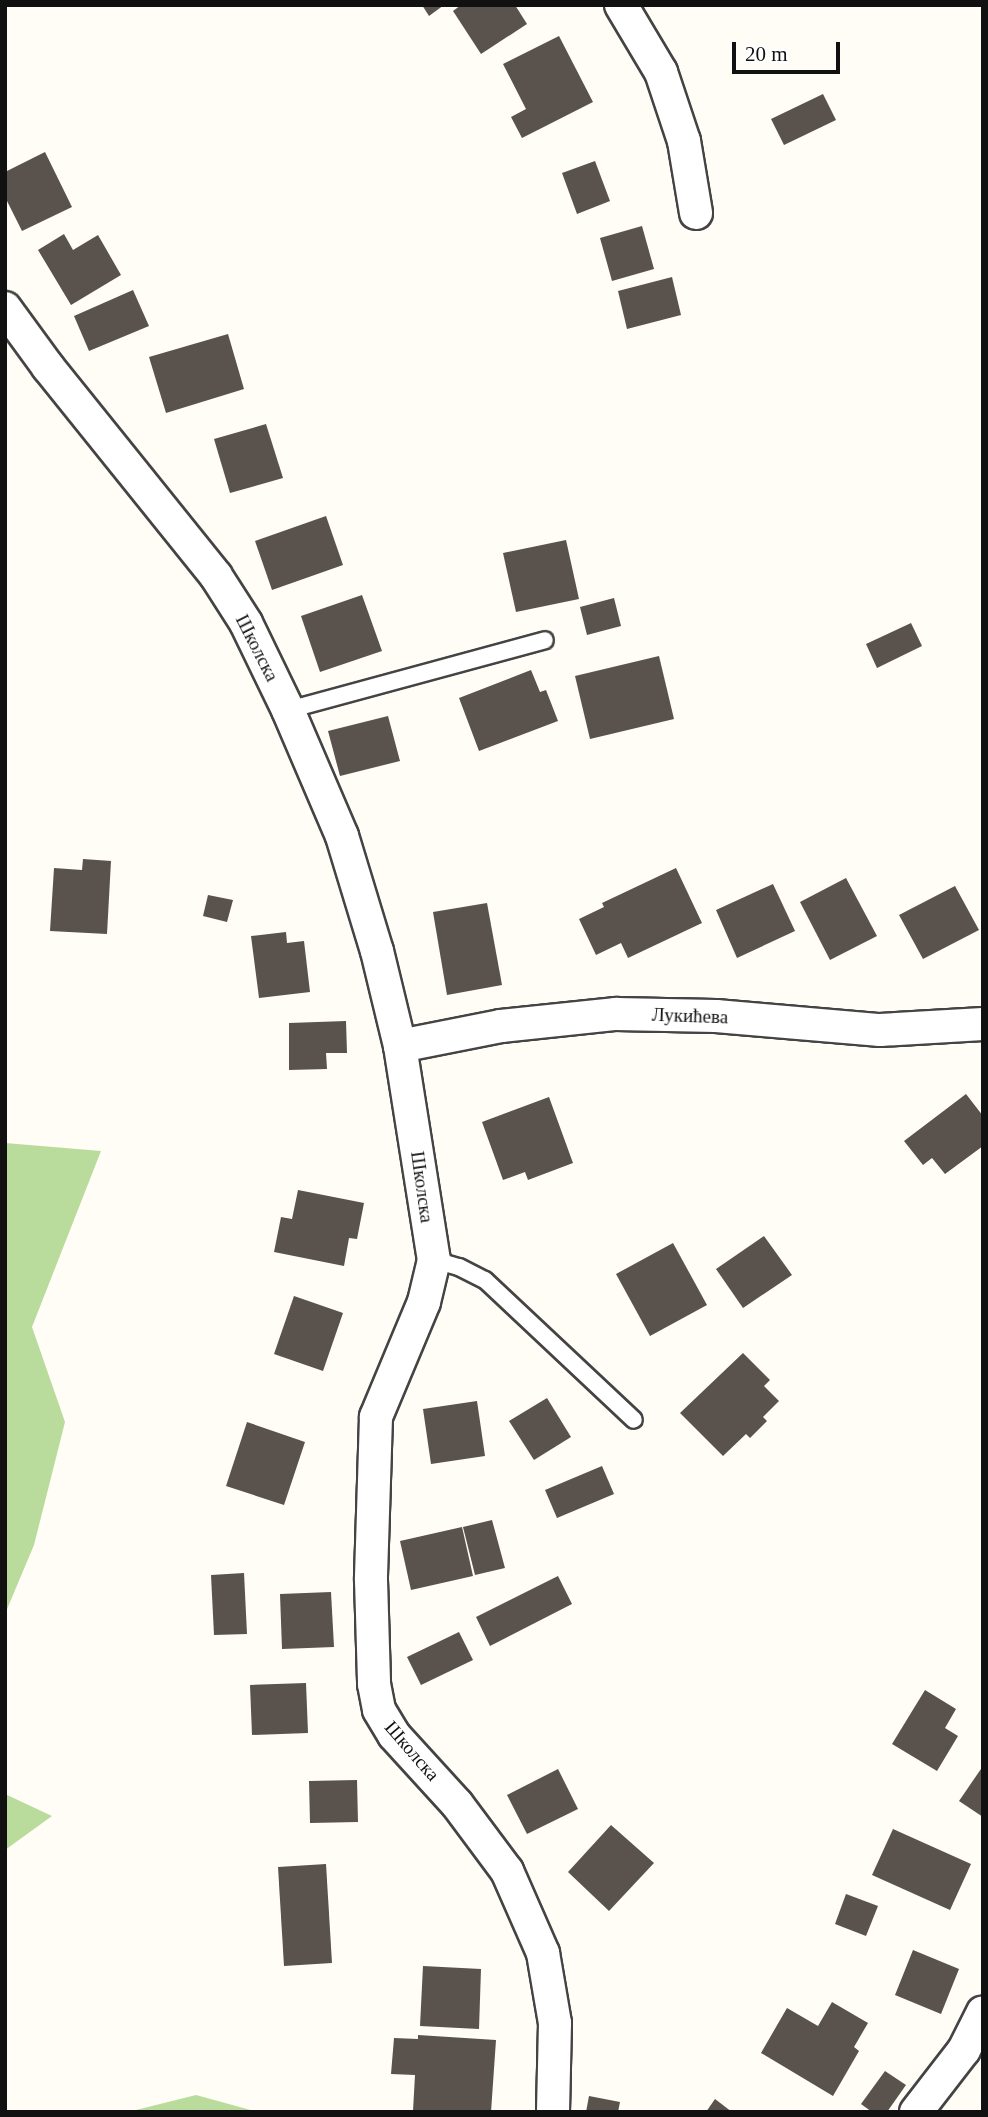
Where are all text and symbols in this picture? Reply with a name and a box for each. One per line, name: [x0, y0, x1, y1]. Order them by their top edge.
scale bar: [736, 28, 844, 72]
text: 20 m: [745, 42, 788, 66]
street label: Школска: [231, 611, 283, 685]
street label: Лукићева: [651, 1003, 729, 1029]
street label: Школска: [406, 1150, 438, 1224]
street label: Школска: [380, 1716, 444, 1786]

